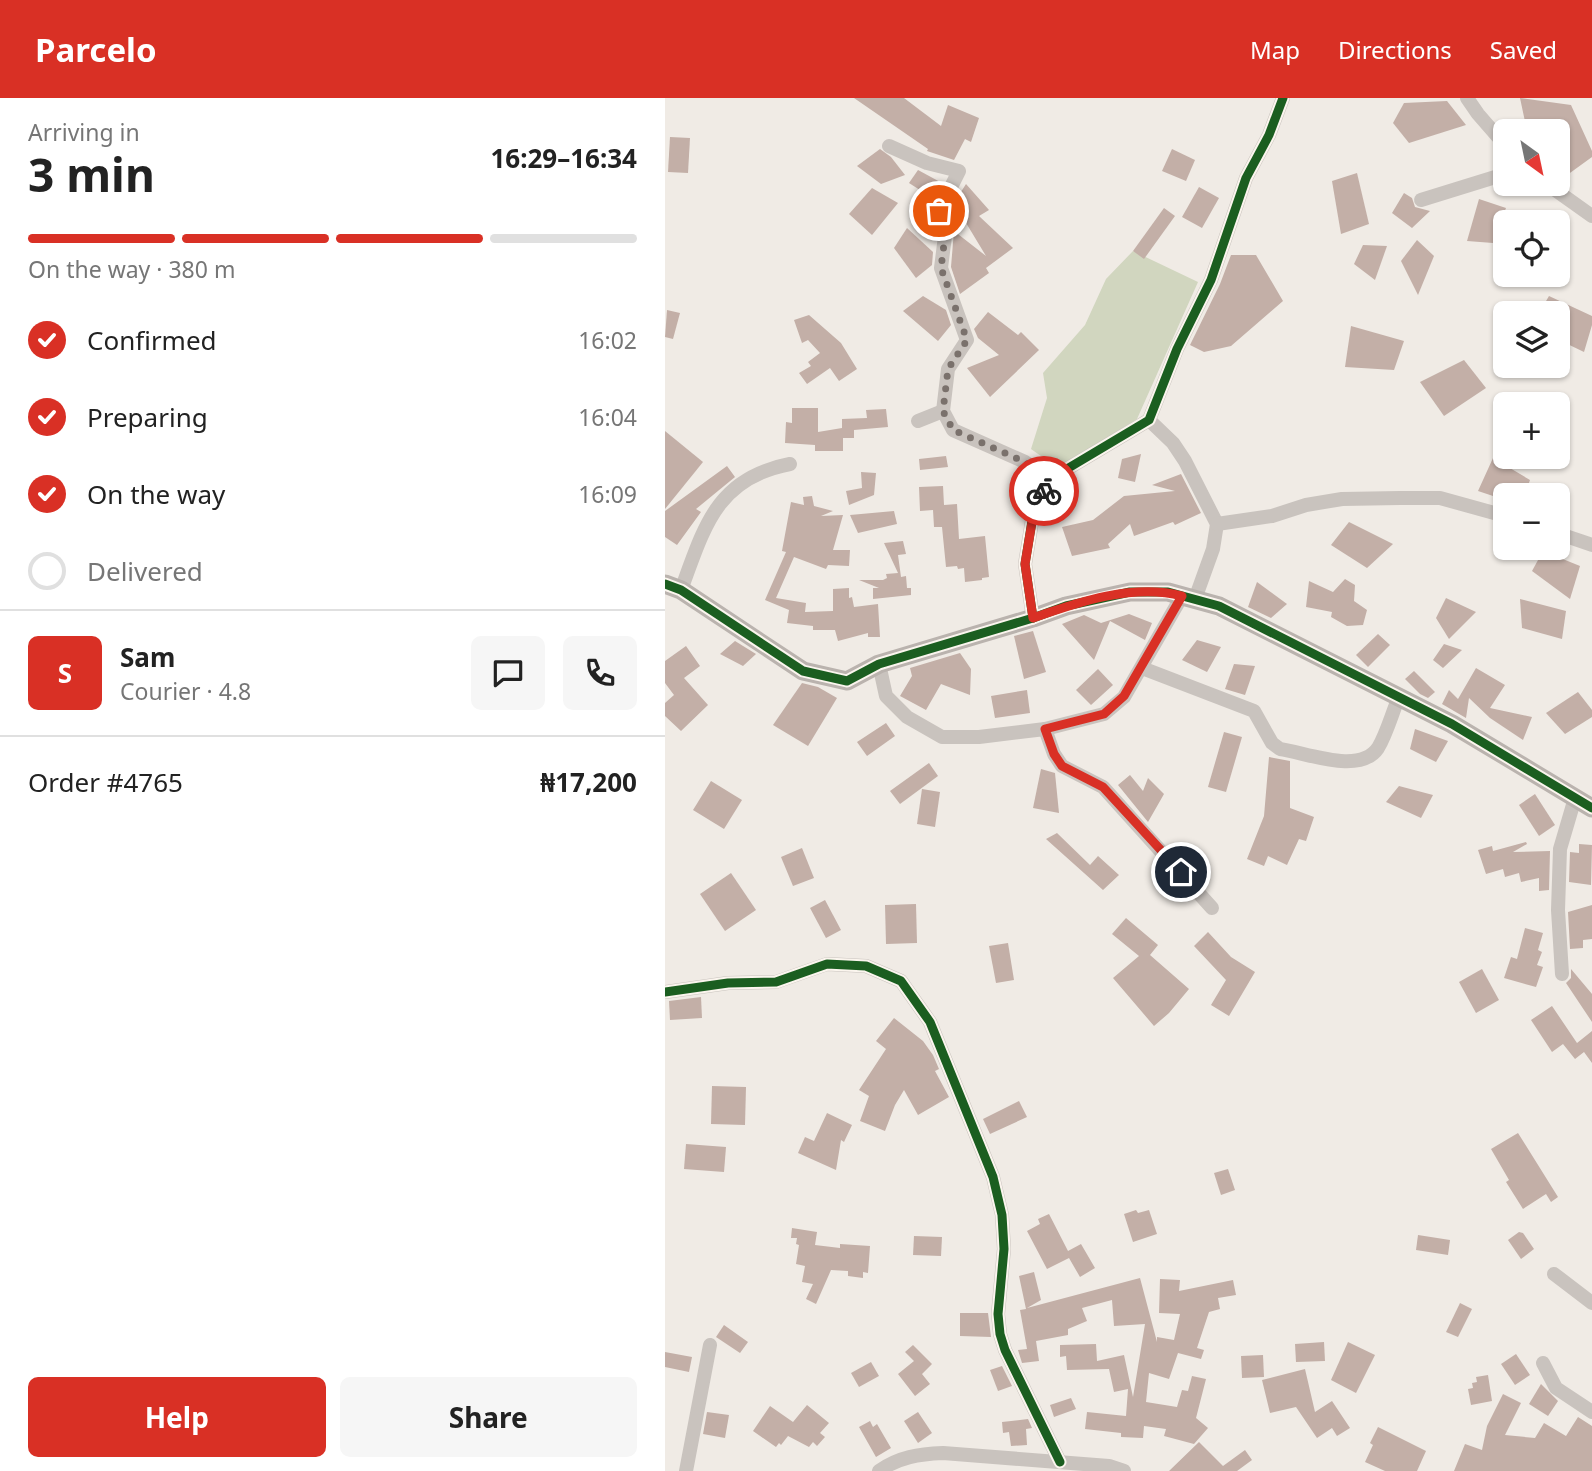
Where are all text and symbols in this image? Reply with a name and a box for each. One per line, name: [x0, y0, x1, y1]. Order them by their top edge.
text: Parcelo: [35, 27, 157, 72]
text: Map: [1250, 33, 1300, 66]
text: Directions: [1338, 33, 1452, 66]
text: Saved: [1490, 33, 1557, 66]
text: Arriving in: [28, 116, 140, 148]
north arrow: [1493, 119, 1570, 196]
map controls: [1493, 119, 1570, 560]
text: 16:29–16:34: [490, 140, 637, 176]
text: 3 min: [28, 143, 155, 205]
pin: [909, 181, 969, 241]
icon: bag: [920, 192, 958, 230]
button: locate: [1493, 210, 1570, 287]
text: On the way · 380 m: [28, 253, 235, 285]
button: layers: [1493, 301, 1570, 378]
icon: check: [28, 321, 66, 359]
text: Confirmed: [87, 322, 217, 358]
text: 16:02: [578, 324, 637, 356]
button: +: [1493, 392, 1570, 469]
icon: check: [28, 398, 66, 436]
text: Preparing: [87, 399, 208, 435]
text: 16:04: [578, 401, 637, 433]
courier: [1009, 456, 1079, 526]
icon: bike: [1025, 472, 1063, 510]
icon: check: [28, 475, 66, 513]
text: On the way: [87, 476, 225, 512]
text: 16:09: [578, 478, 637, 510]
button: −: [1493, 483, 1570, 560]
text: Delivered: [87, 553, 203, 589]
button: chat: [471, 636, 545, 710]
button: phone: [563, 636, 637, 710]
text: Sam: [120, 639, 175, 675]
text: S: [58, 655, 72, 691]
text: Courier · 4.8: [120, 675, 251, 707]
text: Order #4765: [28, 764, 183, 800]
text: ₦17,200: [540, 764, 637, 800]
pin: [1151, 842, 1211, 902]
icon: home: [1162, 853, 1200, 891]
button: Help: [28, 1377, 326, 1457]
button: Share: [340, 1377, 637, 1457]

